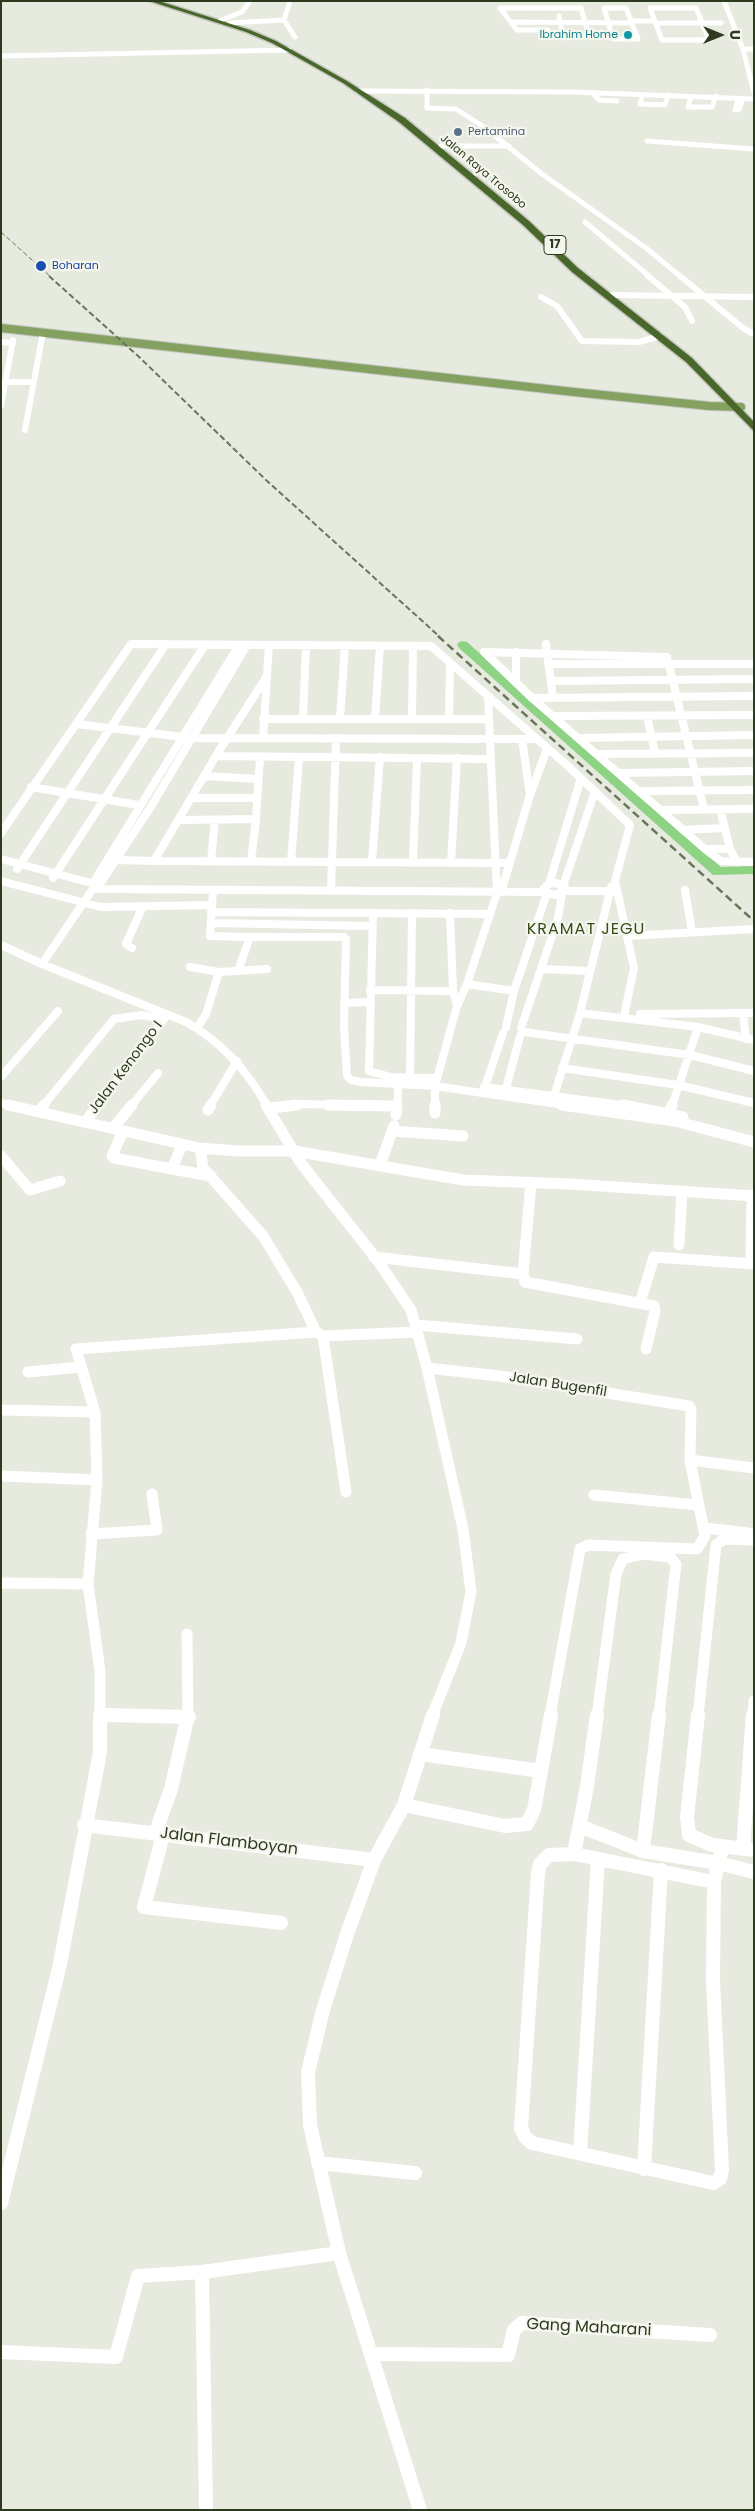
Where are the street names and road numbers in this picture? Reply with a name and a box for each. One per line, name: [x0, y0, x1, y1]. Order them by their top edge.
street label: Jalan Raya Trosobo: [437, 132, 529, 212]
road number: 17: [544, 236, 566, 254]
street label: Jalan Kenongo I: [86, 1018, 166, 1118]
street label: Jalan Bugenfil: [508, 1369, 608, 1401]
street label: Jalan Flamboyan: [159, 1824, 299, 1860]
street label: Gang Maharani: [526, 2315, 652, 2341]

